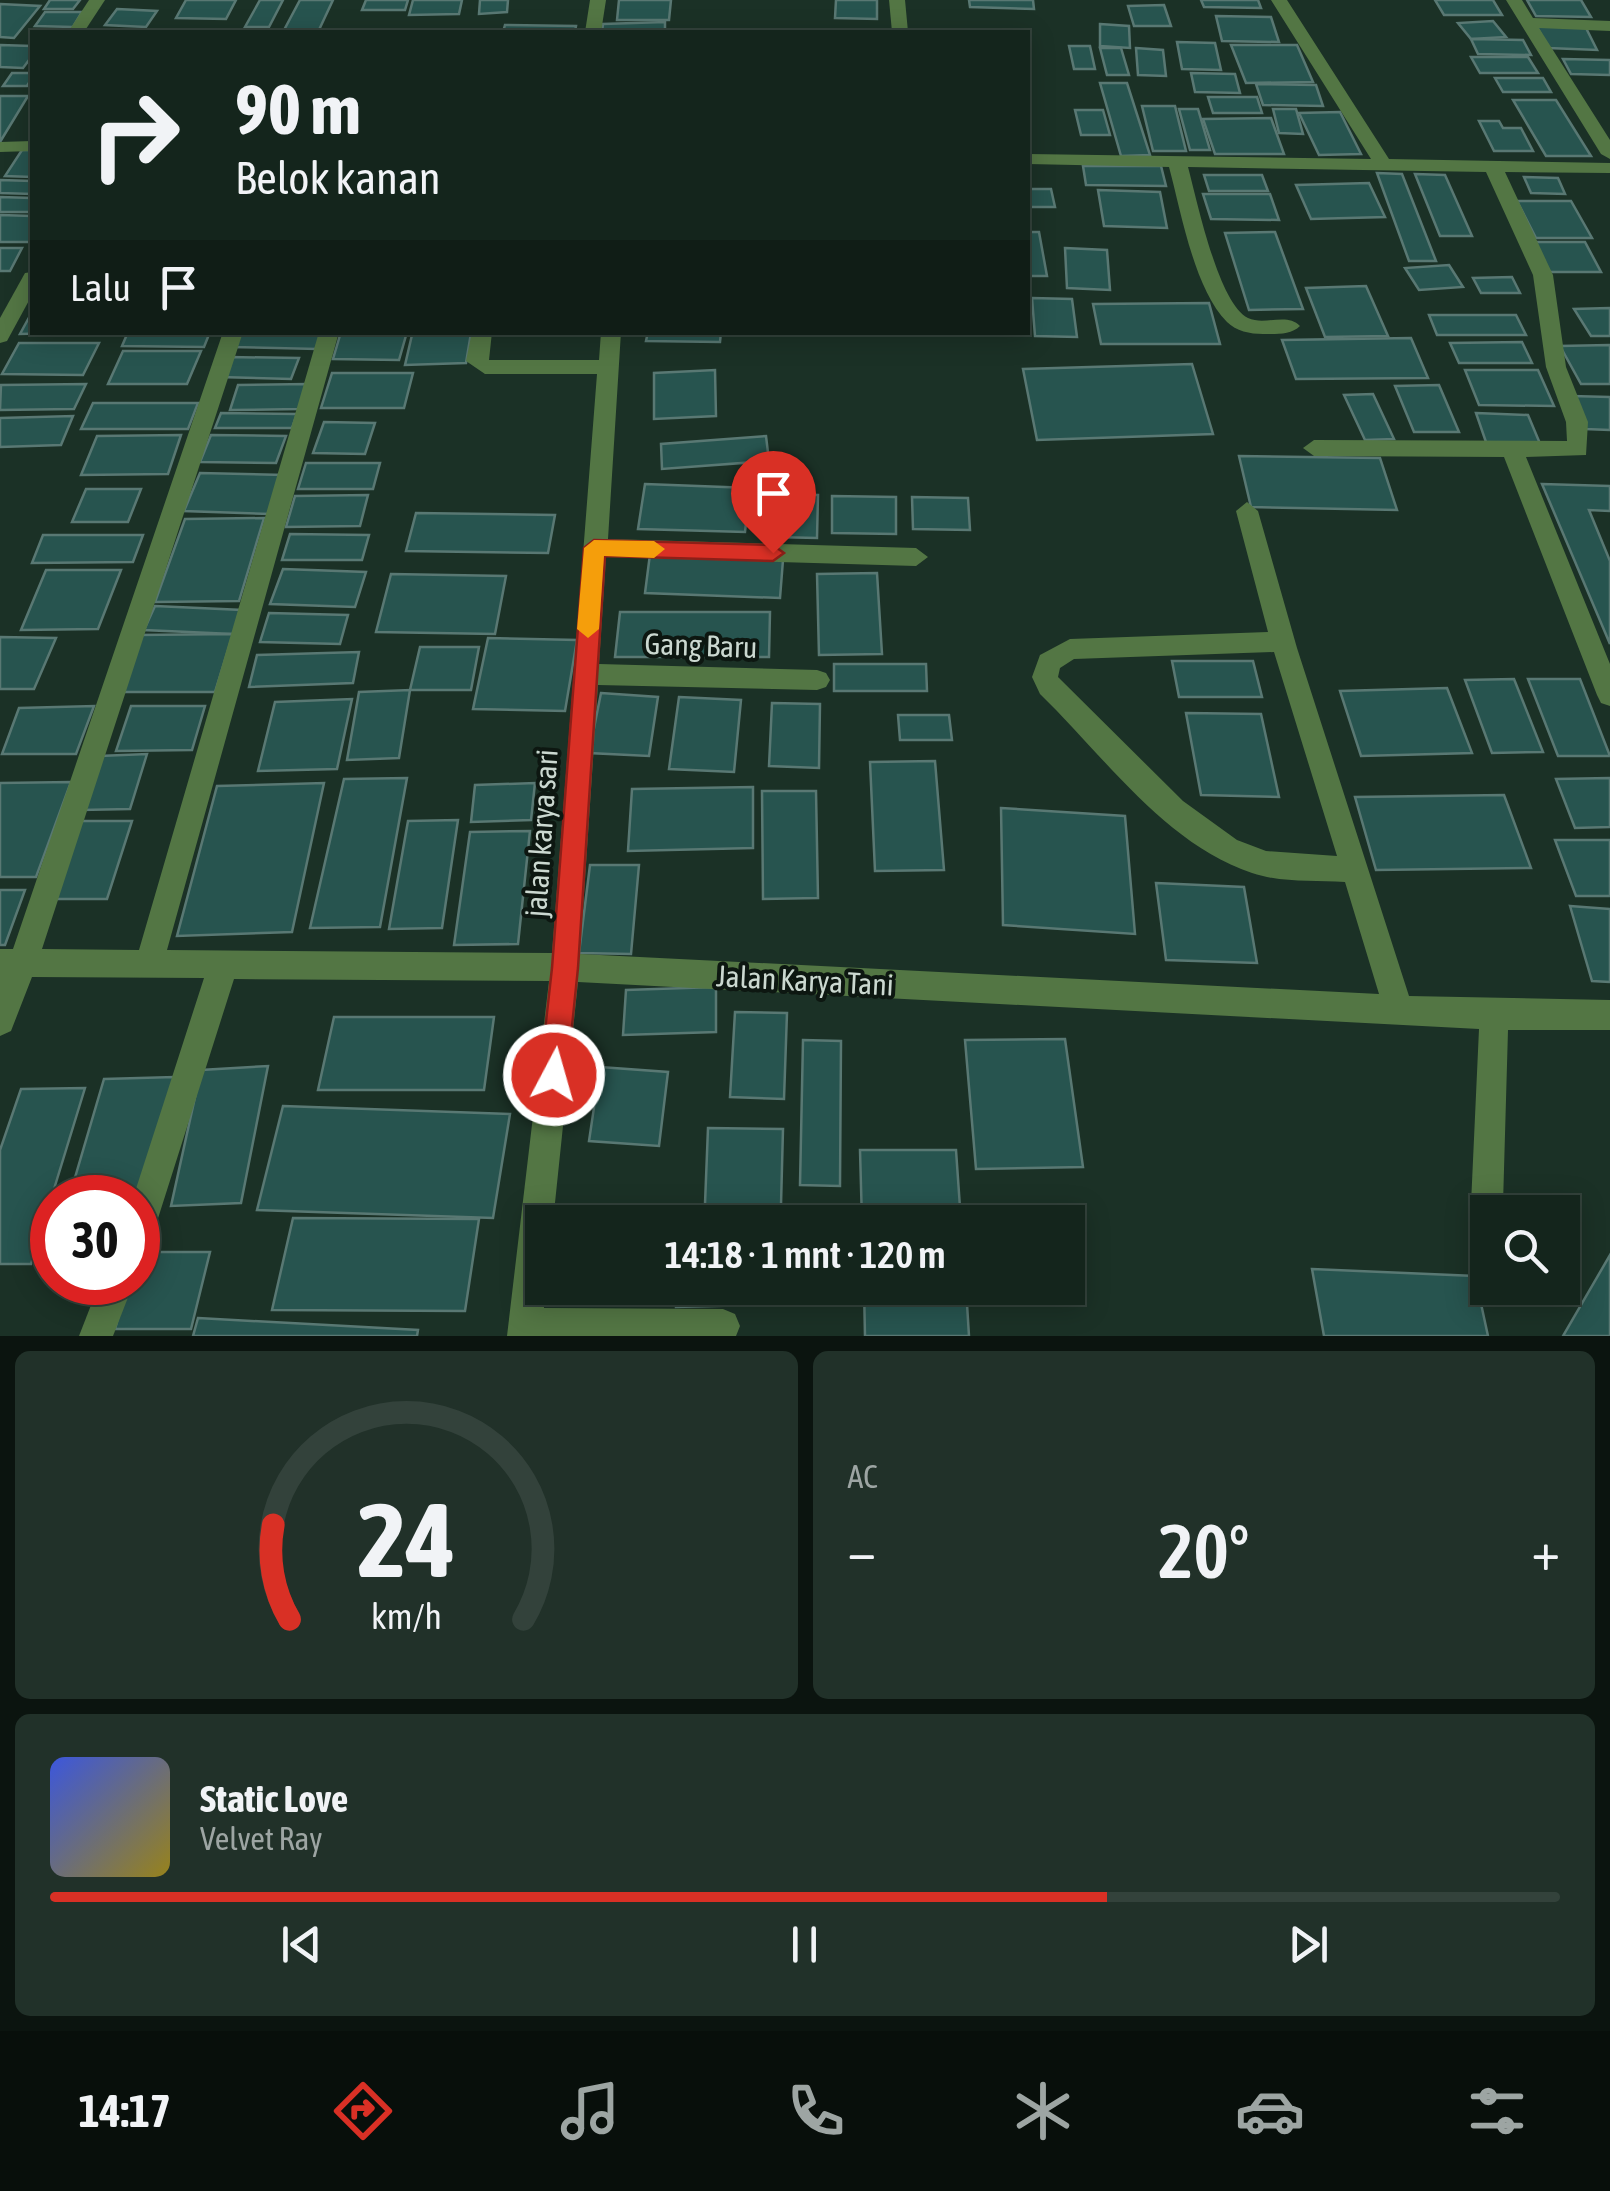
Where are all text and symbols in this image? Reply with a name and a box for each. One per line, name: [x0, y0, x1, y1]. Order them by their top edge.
text: 90 m: [235, 69, 361, 149]
icon: right: [70, 70, 200, 200]
text: Belok kanan: [235, 152, 441, 204]
icon: arrive: [151, 260, 206, 315]
text: Lalu: [70, 266, 131, 309]
pin: [731, 451, 816, 554]
icon: arrive: [746, 466, 801, 521]
street label: Gang Baru: [644, 626, 758, 664]
street label: jalan karya sari: [518, 748, 564, 919]
street label: Jalan Karya Tani: [715, 958, 895, 1002]
position arrow: [502, 1023, 606, 1127]
speed limit sign: 30: [30, 1175, 160, 1305]
map controls: [1470, 1195, 1580, 1305]
button: search: [1470, 1195, 1580, 1305]
text: 14:18 · 1 mnt · 120 m: [664, 1233, 946, 1276]
text: AC: [848, 1458, 878, 1495]
text: 24: [357, 1480, 455, 1599]
text: 20°: [1158, 1508, 1249, 1594]
text: −: [848, 1519, 876, 1582]
text: +: [1531, 1519, 1560, 1582]
text: km/h: [371, 1596, 442, 1637]
text: Static Love: [200, 1777, 348, 1820]
text: Velvet Ray: [200, 1820, 322, 1857]
icon: previous: [274, 1917, 329, 1972]
icon: pause: [777, 1917, 832, 1972]
icon: next: [1281, 1917, 1336, 1972]
icon: directions: [328, 2076, 398, 2146]
icon: music: [555, 2076, 625, 2146]
icon: phone: [781, 2076, 851, 2146]
icon: climate: [1008, 2076, 1078, 2146]
icon: car: [1235, 2076, 1305, 2146]
icon: filters: [1462, 2076, 1532, 2146]
text: 14:17: [78, 2085, 171, 2137]

